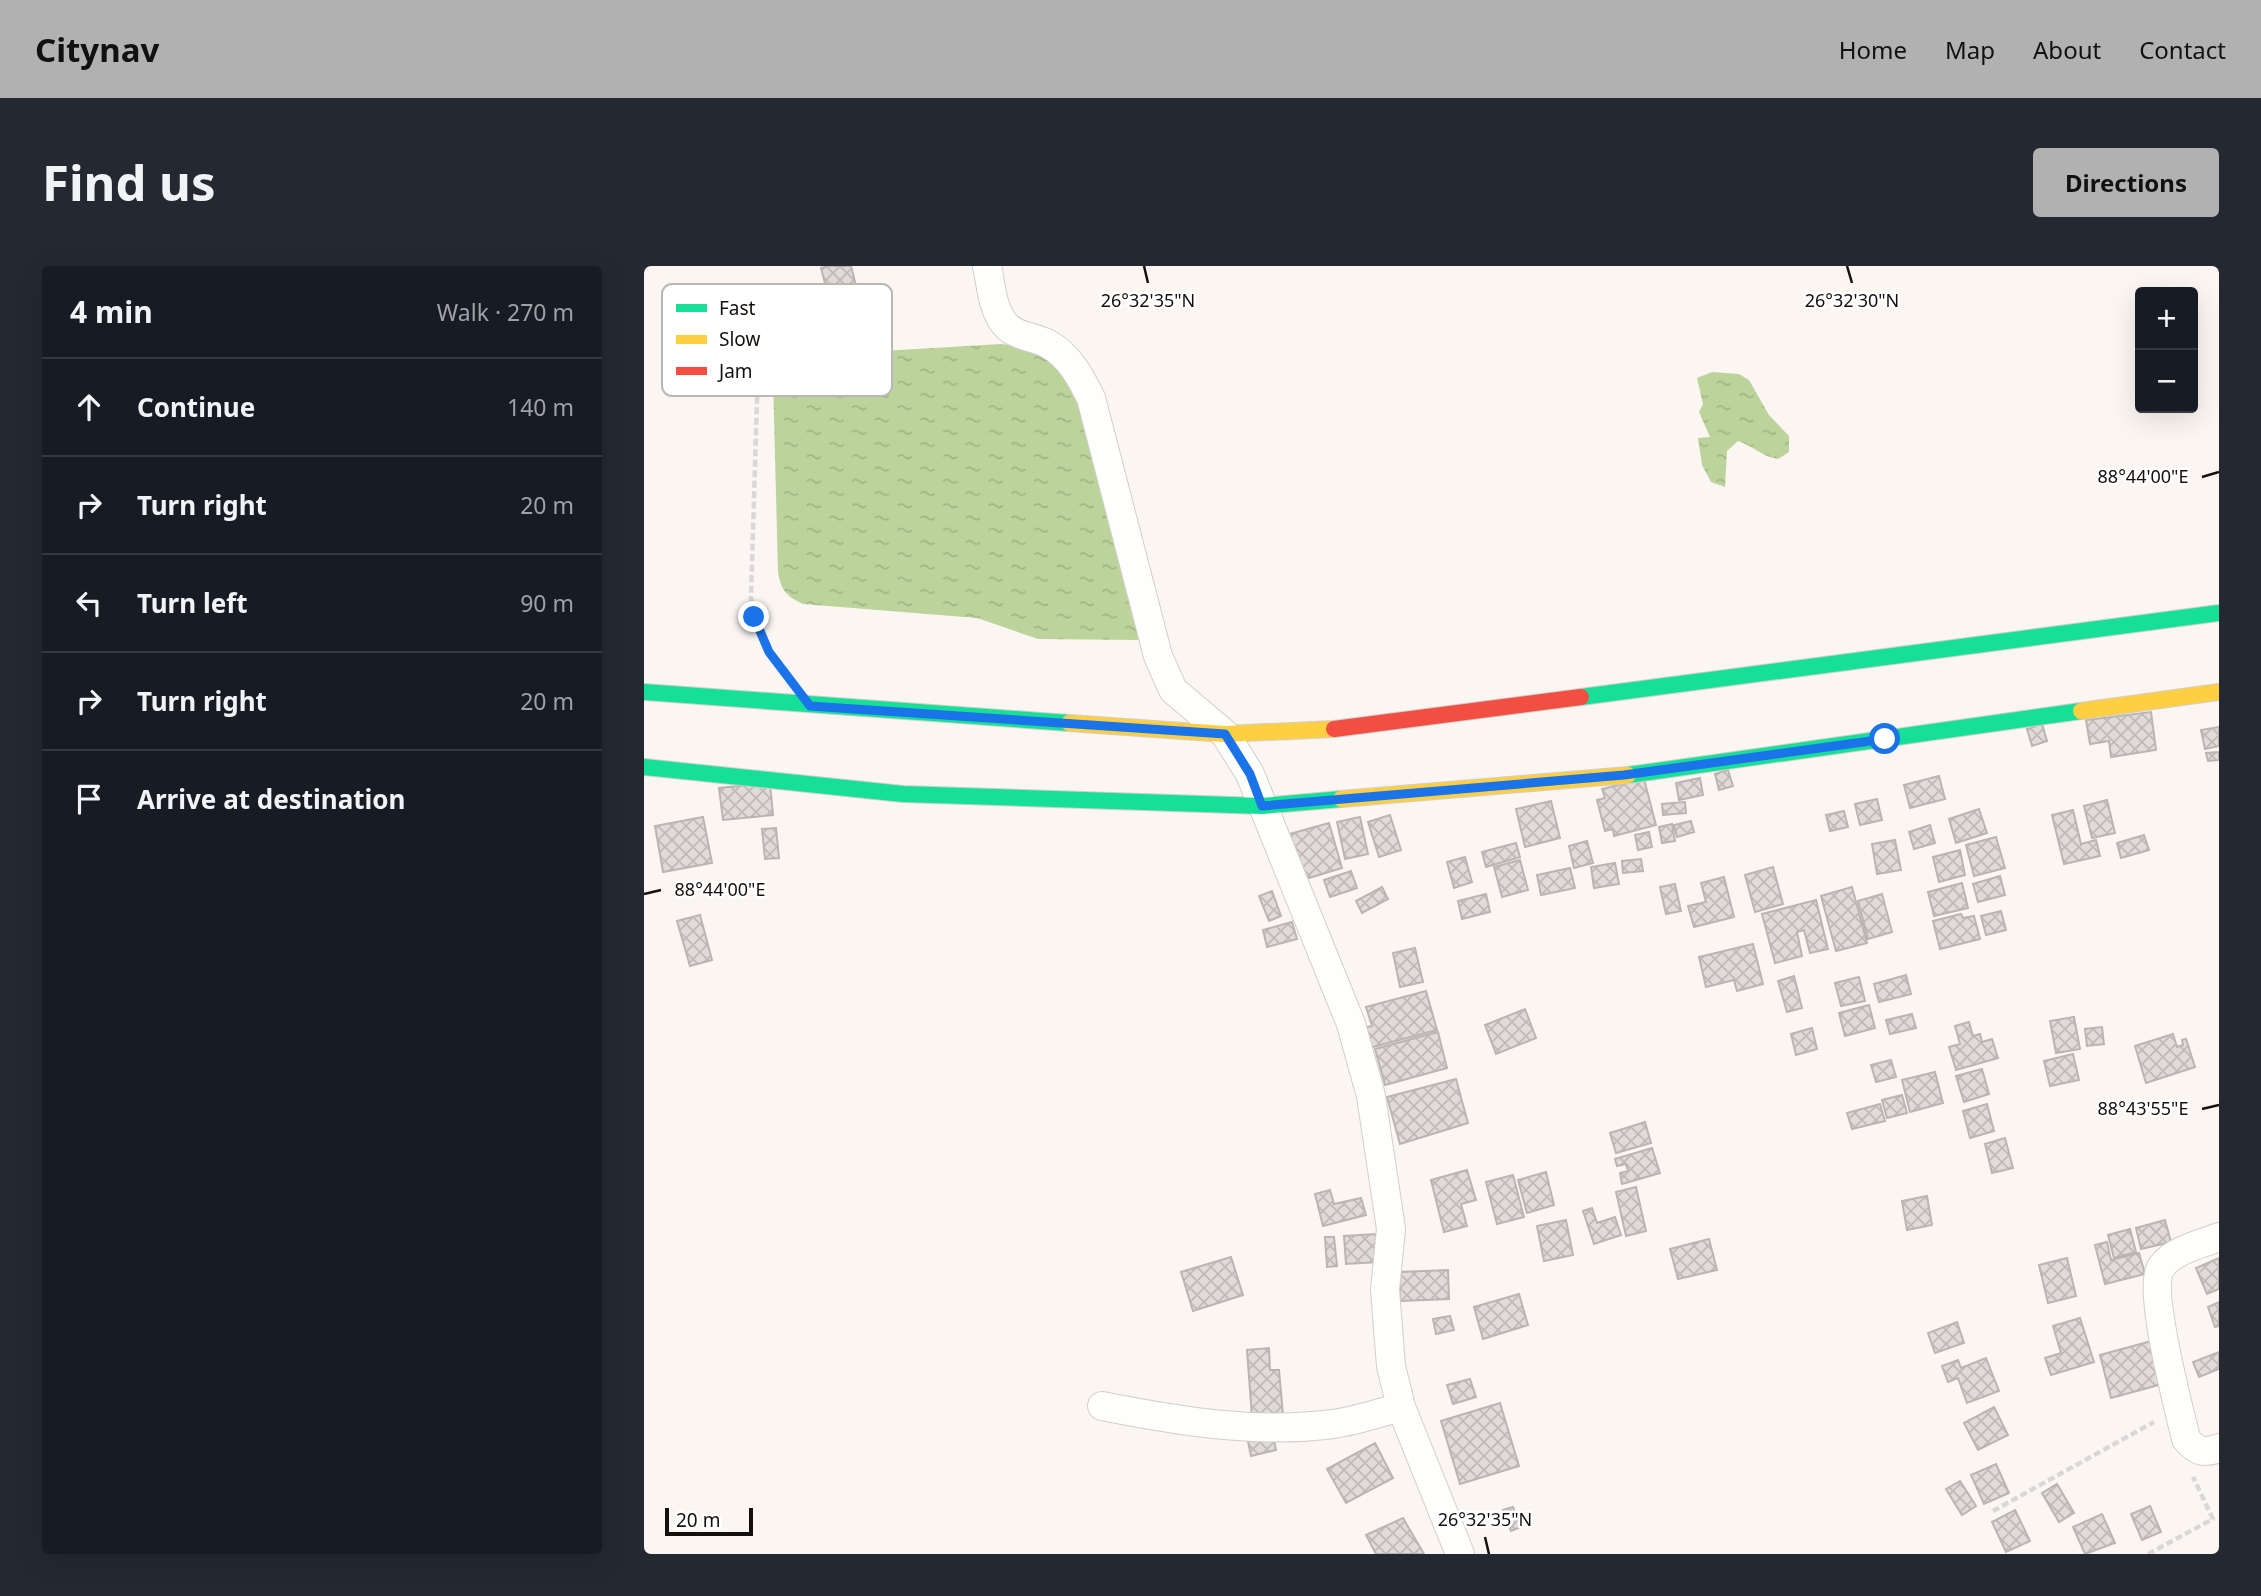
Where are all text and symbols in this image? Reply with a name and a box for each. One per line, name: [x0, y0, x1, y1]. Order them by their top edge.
text: Citynav: [35, 27, 159, 72]
text: Home: [1839, 33, 1907, 66]
text: Map: [1945, 33, 1995, 66]
text: About: [2033, 33, 2101, 66]
text: Contact: [2139, 33, 2226, 66]
button: Directions: [2033, 148, 2219, 217]
text: Find us: [42, 149, 216, 215]
legend: [662, 284, 892, 396]
map controls: [2135, 287, 2198, 413]
button: +: [2135, 287, 2198, 350]
text: 26°32'35"N: [1101, 288, 1195, 312]
text: 26°32'30"N: [1805, 288, 1899, 312]
text: 4 min: [70, 291, 153, 332]
text: Fast: [719, 295, 756, 321]
text: Walk · 270 m: [437, 296, 574, 328]
text: Slow: [719, 326, 760, 352]
button: −: [2135, 350, 2198, 413]
text: Jam: [717, 358, 753, 384]
icon: ahead: [70, 388, 108, 426]
text: Continue: [137, 389, 255, 425]
text: 140 m: [507, 391, 574, 423]
text: 88°44'00"E: [2098, 464, 2188, 488]
icon: right: [70, 486, 108, 524]
text: Turn right: [137, 487, 267, 523]
text: 20 m: [520, 489, 574, 521]
icon: left: [70, 584, 108, 622]
text: Turn left: [137, 585, 248, 621]
text: 90 m: [520, 587, 574, 619]
route end: [738, 601, 769, 632]
icon: right: [70, 682, 108, 720]
text: Turn right: [137, 683, 267, 719]
text: 20 m: [520, 685, 574, 717]
route start: [1869, 723, 1900, 754]
icon: arrive: [70, 780, 108, 818]
text: Arrive at destination: [137, 781, 406, 817]
text: 88°44'00"E: [675, 877, 765, 901]
text: 88°43'55"E: [2098, 1096, 2188, 1120]
scale bar: [665, 1505, 752, 1537]
text: 20 m: [676, 1507, 720, 1533]
text: 26°32'35"N: [1438, 1507, 1532, 1531]

